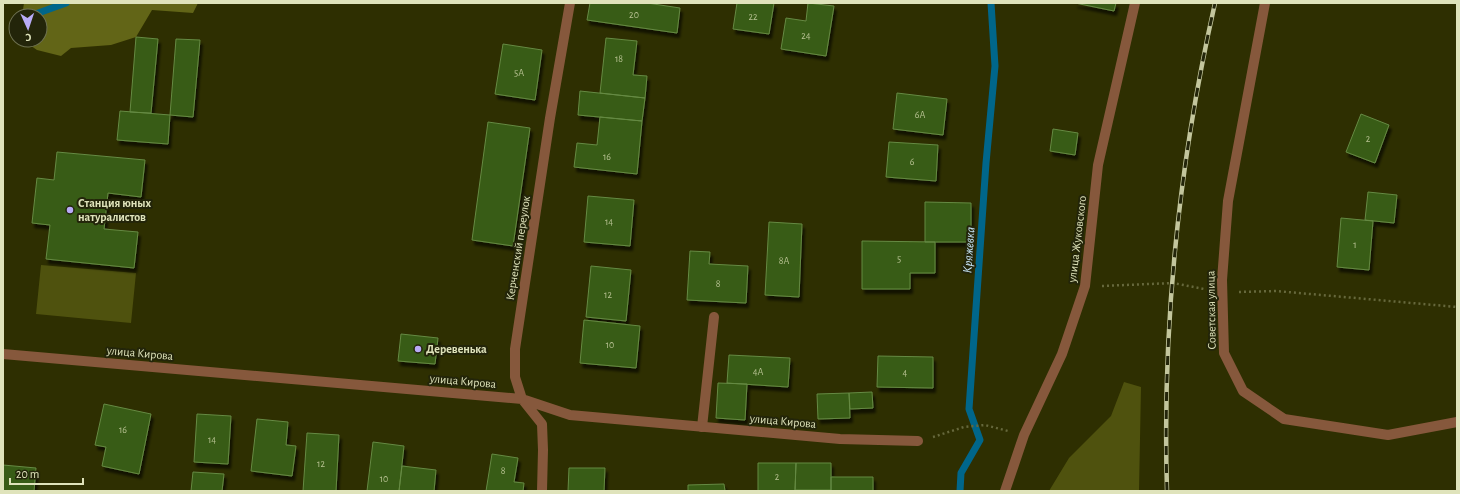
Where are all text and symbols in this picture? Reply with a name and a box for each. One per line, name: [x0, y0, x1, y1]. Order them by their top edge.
north arrow: [8, 8, 48, 48]
house number: 20: [629, 10, 639, 20]
house number: 22: [748, 12, 758, 22]
house number: 24: [801, 31, 811, 41]
text: С: [25, 32, 32, 43]
house number: 18: [615, 54, 623, 64]
house number: 5А: [514, 68, 524, 78]
house number: 6А: [915, 110, 925, 120]
house number: 2: [1366, 134, 1371, 144]
house number: 16: [603, 152, 611, 162]
house number: 6: [910, 157, 915, 167]
street label: Керченский переулок: [504, 194, 533, 301]
street label: улица Жуковского: [1066, 195, 1089, 284]
place label: Станция юных натуралистов: [78, 197, 151, 224]
marker: Станция юных натуралистов: [65, 205, 75, 215]
house number: 14: [605, 217, 613, 227]
water label: Кряжевка: [961, 226, 978, 274]
house number: 1: [1353, 240, 1357, 250]
house number: 5: [897, 254, 901, 264]
house number: 8А: [779, 256, 789, 266]
street label: Советская улица: [1204, 270, 1219, 350]
house number: 8: [716, 279, 721, 289]
house number: 12: [604, 290, 612, 300]
house number: 10: [606, 340, 614, 350]
place label: Деревенька: [426, 343, 487, 355]
street label: улица Кирова: [105, 344, 174, 363]
marker: Деревенька: [413, 344, 423, 354]
house number: 4А: [753, 367, 763, 377]
house number: 4: [903, 368, 908, 378]
street label: улица Кирова: [428, 372, 497, 391]
street label: улица Кирова: [748, 412, 817, 431]
house number: 16: [119, 425, 127, 435]
house number: 14: [208, 435, 216, 445]
house number: 12: [317, 459, 325, 469]
scale bar: [10, 460, 83, 486]
house number: 8: [501, 466, 506, 476]
text: 20 m: [16, 468, 39, 480]
house number: 2: [775, 472, 780, 482]
house number: 10: [380, 474, 388, 484]

